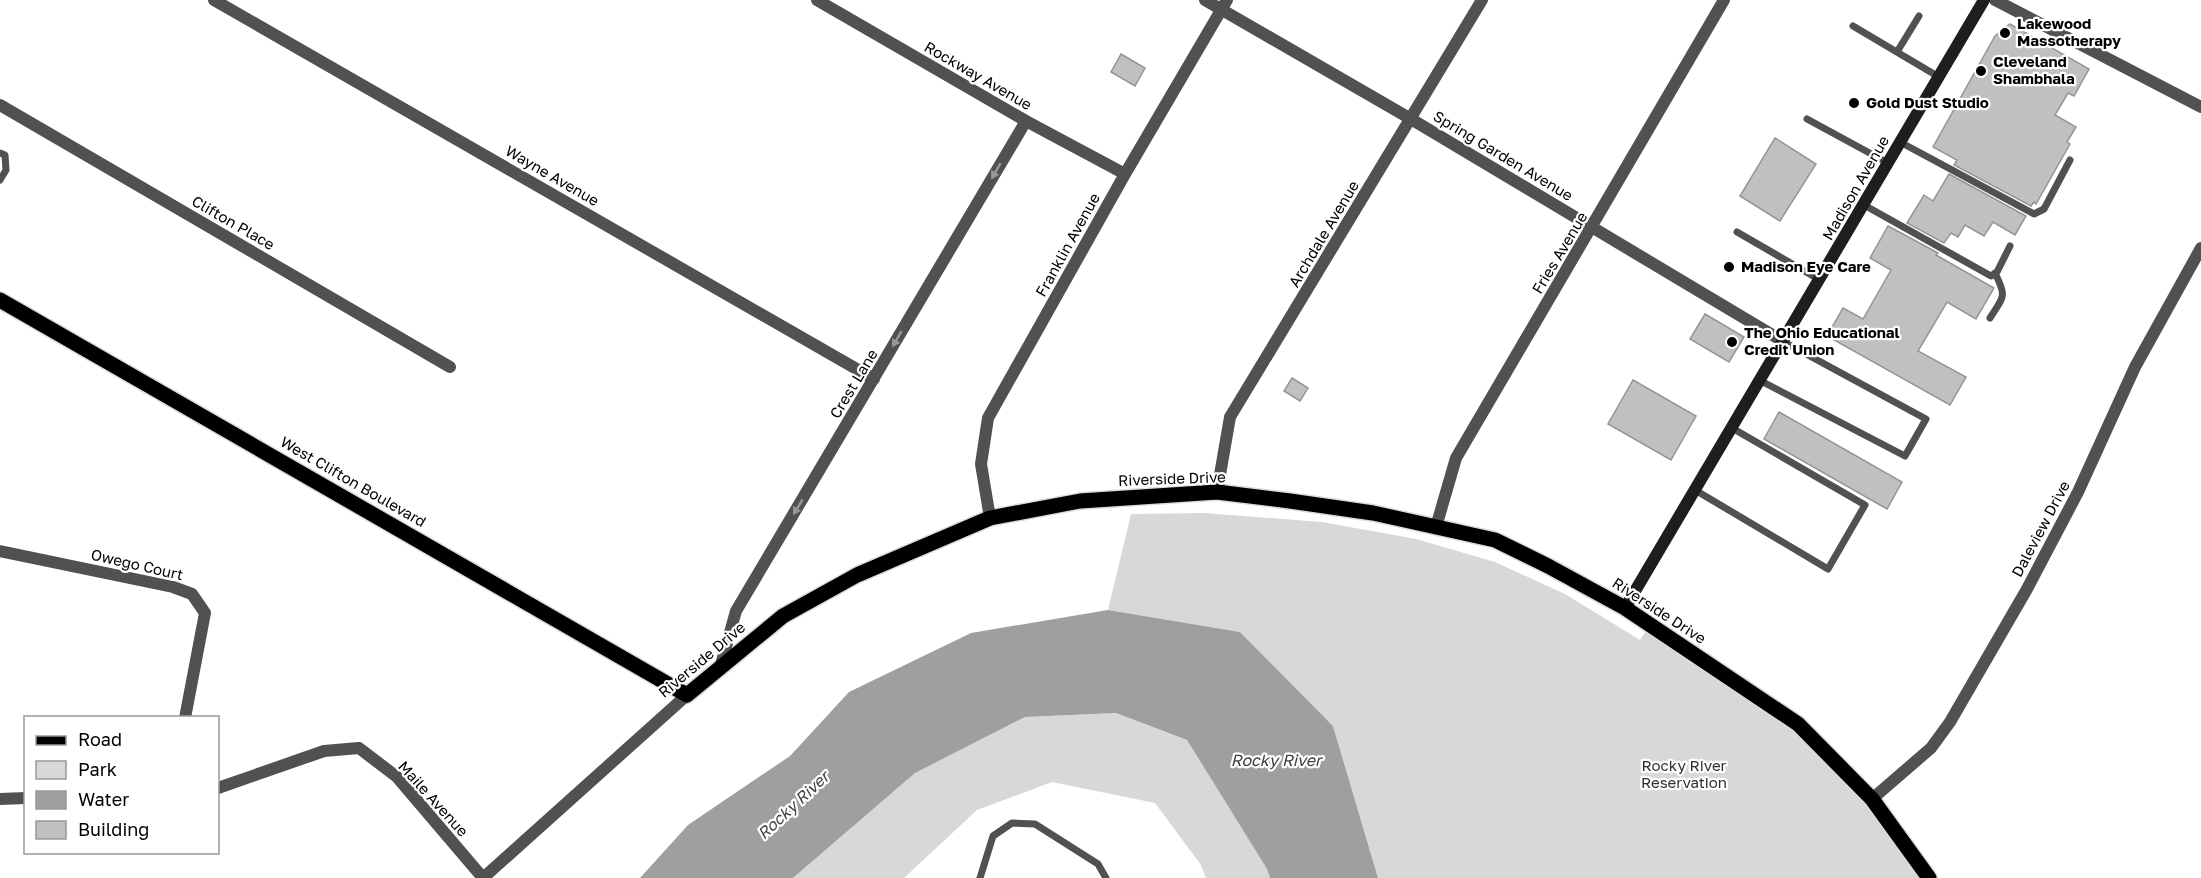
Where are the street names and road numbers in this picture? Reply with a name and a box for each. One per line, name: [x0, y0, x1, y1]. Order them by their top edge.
street label: Rockway Avenue: [922, 37, 1036, 113]
street label: Spring Garden Avenue: [1431, 106, 1577, 204]
street label: Madison Avenue: [1818, 132, 1892, 243]
street label: Wayne Avenue: [503, 141, 603, 209]
street label: Archdale Avenue: [1284, 177, 1362, 290]
street label: Franklin Avenue: [1031, 189, 1103, 299]
street label: Clifton Place: [189, 191, 278, 253]
street label: Fries Avenue: [1528, 208, 1591, 297]
street label: Crest Lane: [825, 345, 881, 421]
street label: West Clifton Boulevard: [277, 432, 430, 530]
street label: Riverside Drive: [1118, 467, 1226, 489]
street label: Daleview Drive: [2007, 477, 2073, 580]
street label: Owego Court: [89, 545, 185, 583]
street label: Riverside Drive: [1609, 573, 1710, 647]
street label: Riverside Drive: [654, 618, 749, 701]
street label: Maile Avenue: [395, 757, 473, 840]

